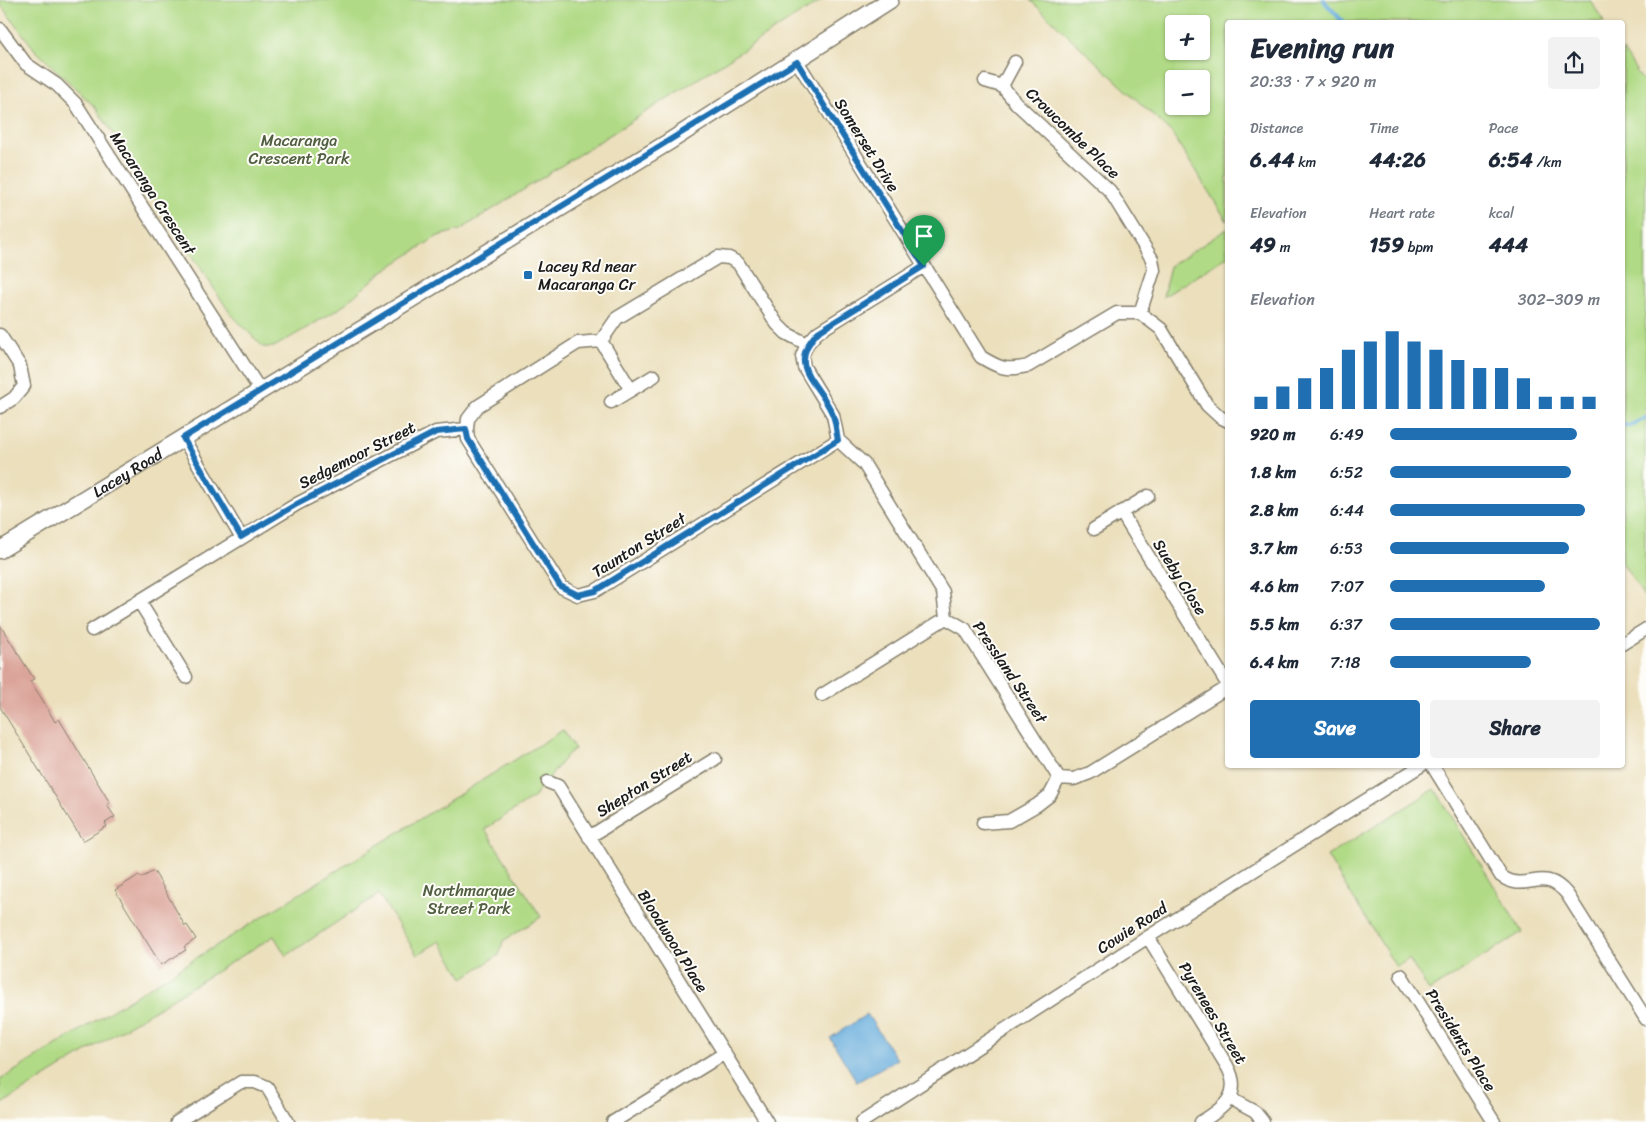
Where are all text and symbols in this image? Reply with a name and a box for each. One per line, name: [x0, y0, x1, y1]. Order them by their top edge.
map controls: [1165, 15, 1210, 115]
button: +: [1165, 15, 1210, 60]
text: Evening run: [1250, 23, 1394, 72]
button: share: [1548, 37, 1600, 89]
text: 20:33 · 7 × 920 m: [1250, 67, 1376, 96]
button: −: [1165, 70, 1210, 115]
street label: Crowcombe Place: [1019, 80, 1127, 186]
street label: Somerset Drive: [826, 92, 908, 198]
text: Distance: [1250, 116, 1303, 141]
text: Time: [1369, 116, 1399, 141]
text: Pace: [1489, 116, 1518, 141]
street label: Macaranga Crescent: [102, 125, 204, 261]
park label: Macaranga Crescent Park: [249, 126, 350, 173]
text: 6.44: [1250, 141, 1295, 179]
text: 44:26: [1369, 141, 1426, 179]
text: 6:54: [1489, 141, 1533, 179]
text: km: [1295, 150, 1316, 175]
text: /km: [1533, 150, 1562, 175]
text: Elevation: [1250, 201, 1307, 226]
text: Heart rate: [1369, 201, 1435, 226]
text: kcal: [1489, 201, 1514, 226]
pin: [903, 215, 945, 266]
icon: arrive: [910, 222, 938, 250]
text: 49: [1250, 226, 1276, 264]
text: 159: [1369, 226, 1404, 264]
text: 444: [1489, 226, 1528, 264]
text: m: [1276, 235, 1290, 260]
text: bpm: [1404, 235, 1434, 260]
place label: Lacey Rd near Macaranga Cr: [538, 252, 637, 299]
marker: Lacey Rd near Macaranga Cr: [522, 269, 534, 281]
text: Elevation: [1250, 285, 1315, 314]
text: 302–309 m: [1518, 285, 1600, 314]
street label: Sedgemoor Street: [293, 413, 421, 497]
text: 920 m: [1250, 420, 1296, 449]
text: 6:49: [1330, 420, 1364, 449]
street label: Lacey Road: [86, 439, 169, 505]
text: 1.8 km: [1250, 458, 1296, 487]
text: 6:52: [1330, 458, 1363, 487]
text: 2.8 km: [1250, 496, 1299, 525]
text: 6:44: [1330, 496, 1364, 525]
street label: Taunton Street: [586, 504, 692, 586]
street label: Sueby Close: [1145, 533, 1215, 621]
text: 3.7 km: [1250, 534, 1298, 563]
text: 6:53: [1330, 534, 1362, 563]
text: 4.6 km: [1250, 572, 1299, 601]
text: 7:07: [1330, 572, 1363, 601]
text: 5.5 km: [1250, 610, 1299, 639]
text: 6:37: [1330, 610, 1362, 639]
street label: Pressland Street: [965, 615, 1056, 730]
text: 6.4 km: [1250, 648, 1299, 677]
text: 7:18: [1330, 648, 1360, 677]
button: Save: [1250, 700, 1420, 758]
button: Share: [1430, 700, 1600, 758]
street label: Shepton Street: [590, 743, 698, 825]
park label: Northmarque Street Park: [423, 876, 515, 923]
street label: Bloodwood Place: [630, 884, 716, 999]
street label: Cowie Road: [1091, 893, 1175, 962]
street label: Pyrenees Street: [1171, 956, 1255, 1070]
street label: Presidents Place: [1418, 983, 1504, 1097]

